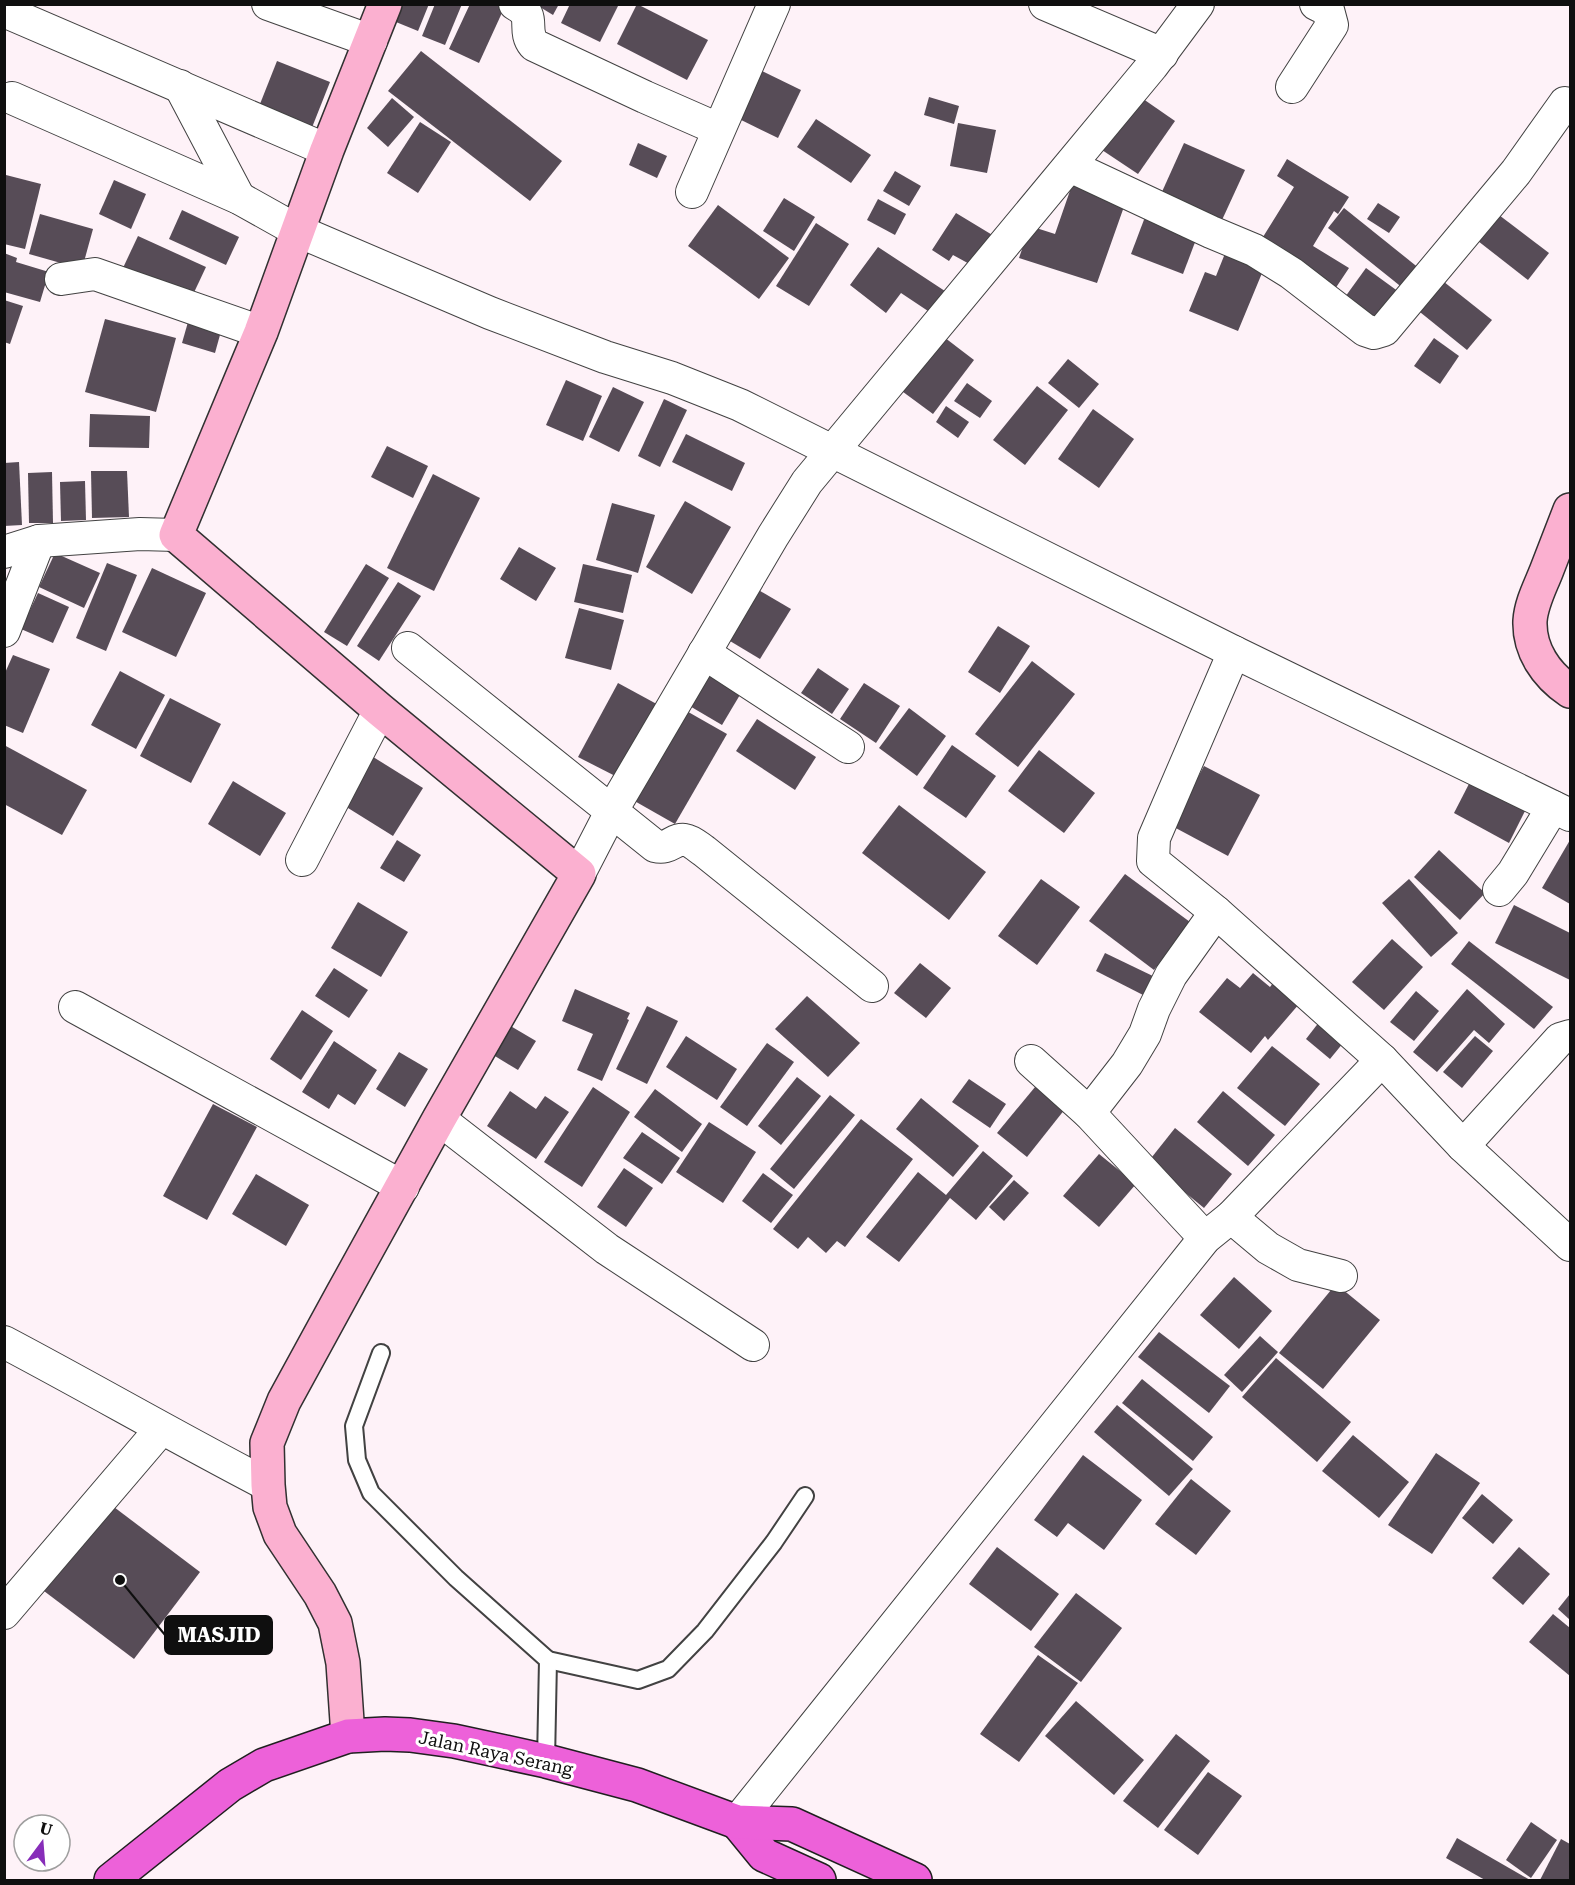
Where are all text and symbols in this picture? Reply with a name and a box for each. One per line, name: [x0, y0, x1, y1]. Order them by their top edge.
callout: MASJID: [165, 1616, 272, 1654]
text: MASJID: [177, 1623, 261, 1647]
street label: Jalan Raya Serang: [417, 1726, 576, 1780]
north arrow: [12, 1813, 72, 1873]
text: U: [37, 1818, 55, 1840]

